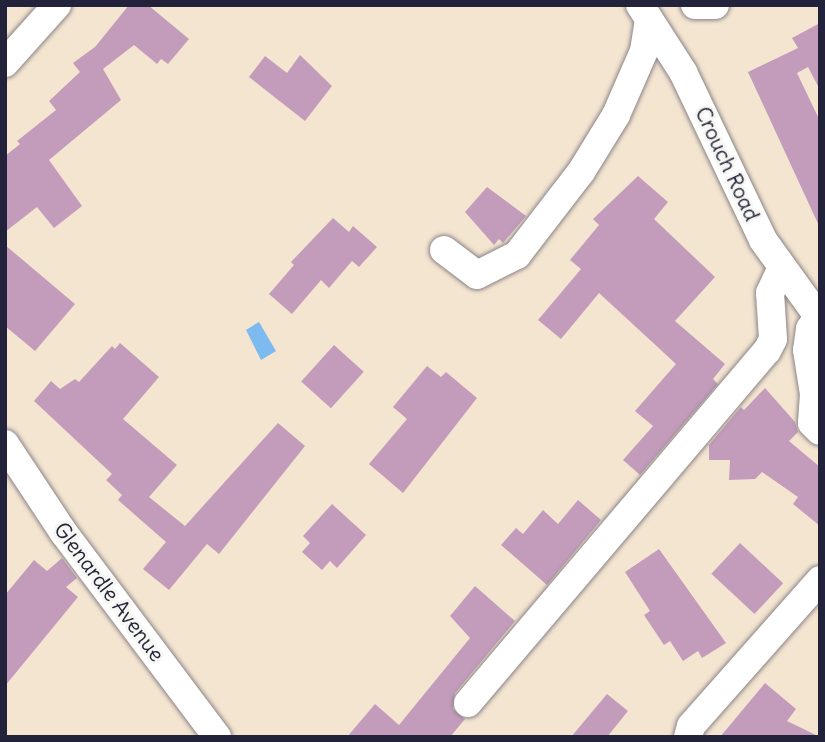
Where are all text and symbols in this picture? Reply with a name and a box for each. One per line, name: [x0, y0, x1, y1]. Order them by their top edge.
street label: Crouch Road: [690, 103, 764, 225]
street label: Glenardle Avenue: [49, 518, 169, 666]

